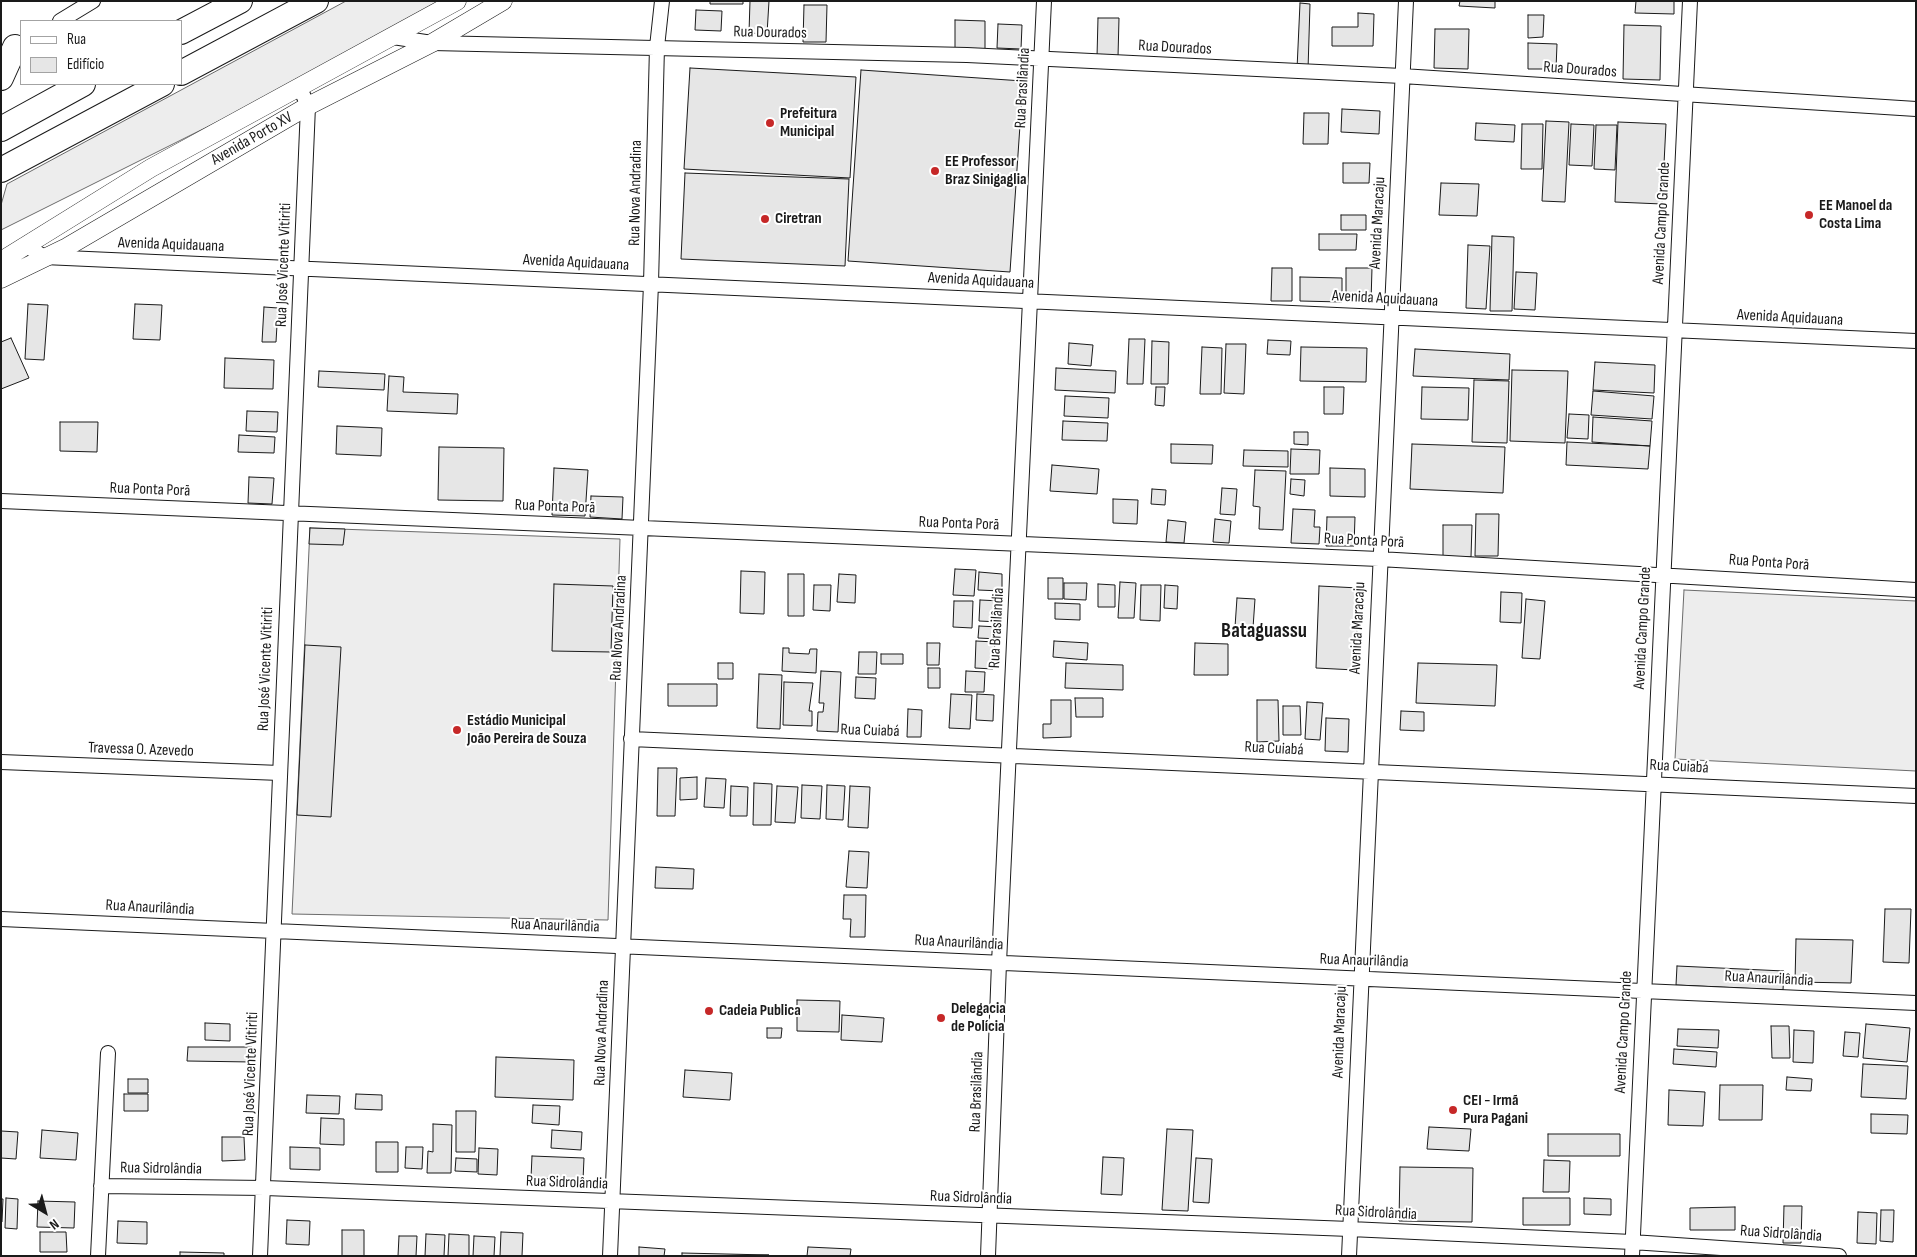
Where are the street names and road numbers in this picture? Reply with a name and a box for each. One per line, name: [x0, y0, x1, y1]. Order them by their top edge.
street label: Rua Dourados: [733, 23, 807, 43]
street label: Rua Dourados: [1138, 36, 1212, 60]
street label: Rua Brasilândia: [1011, 47, 1035, 129]
street label: Rua Dourados: [1543, 58, 1617, 82]
street label: Avenida Porto XV: [208, 108, 296, 170]
street label: Rua Nova Andradina: [625, 140, 647, 246]
street label: Avenida Campo Grande: [1649, 161, 1675, 285]
street label: Avenida Maracaju: [1366, 176, 1390, 270]
street label: Rua José Vicente Vitiriti: [272, 202, 296, 328]
street label: Avenida Aquidauana: [117, 234, 225, 256]
street label: Avenida Aquidauana: [522, 251, 630, 275]
street label: Avenida Aquidauana: [927, 269, 1035, 293]
street label: Avenida Aquidauana: [1331, 287, 1439, 311]
street label: Avenida Aquidauana: [1736, 306, 1844, 330]
street label: Rua Ponta Porã: [109, 479, 191, 501]
street label: Rua Ponta Porã: [514, 496, 596, 518]
street label: Rua Ponta Porã: [918, 513, 1000, 535]
street label: Rua Ponta Porã: [1323, 529, 1405, 553]
street label: Rua Ponta Porã: [1728, 551, 1810, 575]
street label: Avenida Campo Grande: [1630, 566, 1656, 690]
street label: Rua Nova Andradina: [607, 575, 631, 681]
street label: Avenida Maracaju: [1346, 581, 1370, 675]
street label: Rua Brasilândia: [985, 587, 1009, 669]
street label: Rua José Vicente Vitiriti: [254, 606, 278, 732]
street label: Rua Cuiabá: [840, 720, 900, 742]
street label: Rua Cuiabá: [1244, 738, 1304, 760]
street label: Travessa O. Azevedo: [88, 739, 194, 761]
street label: Rua Cuiabá: [1649, 756, 1709, 778]
street label: Rua Anaurilândia: [105, 896, 195, 920]
street label: Rua Anaurilândia: [510, 915, 600, 937]
street label: Rua Anaurilândia: [914, 931, 1004, 955]
street label: Rua Anaurilândia: [1319, 950, 1409, 972]
street label: Rua Anaurilândia: [1724, 967, 1814, 991]
street label: Avenida Campo Grande: [1611, 970, 1637, 1094]
street label: Rua Nova Andradina: [591, 980, 613, 1086]
street label: Avenida Maracaju: [1329, 985, 1351, 1079]
street label: Rua José Vicente Vitiriti: [239, 1011, 263, 1137]
street label: Rua Brasilândia: [966, 1051, 988, 1133]
street label: Rua Sidrolândia: [120, 1159, 202, 1179]
street label: Rua Sidrolândia: [526, 1172, 608, 1194]
street label: Rua Sidrolândia: [930, 1187, 1012, 1209]
street label: Rua Sidrolândia: [1335, 1201, 1417, 1225]
street label: Rua Sidrolândia: [1739, 1222, 1823, 1246]

